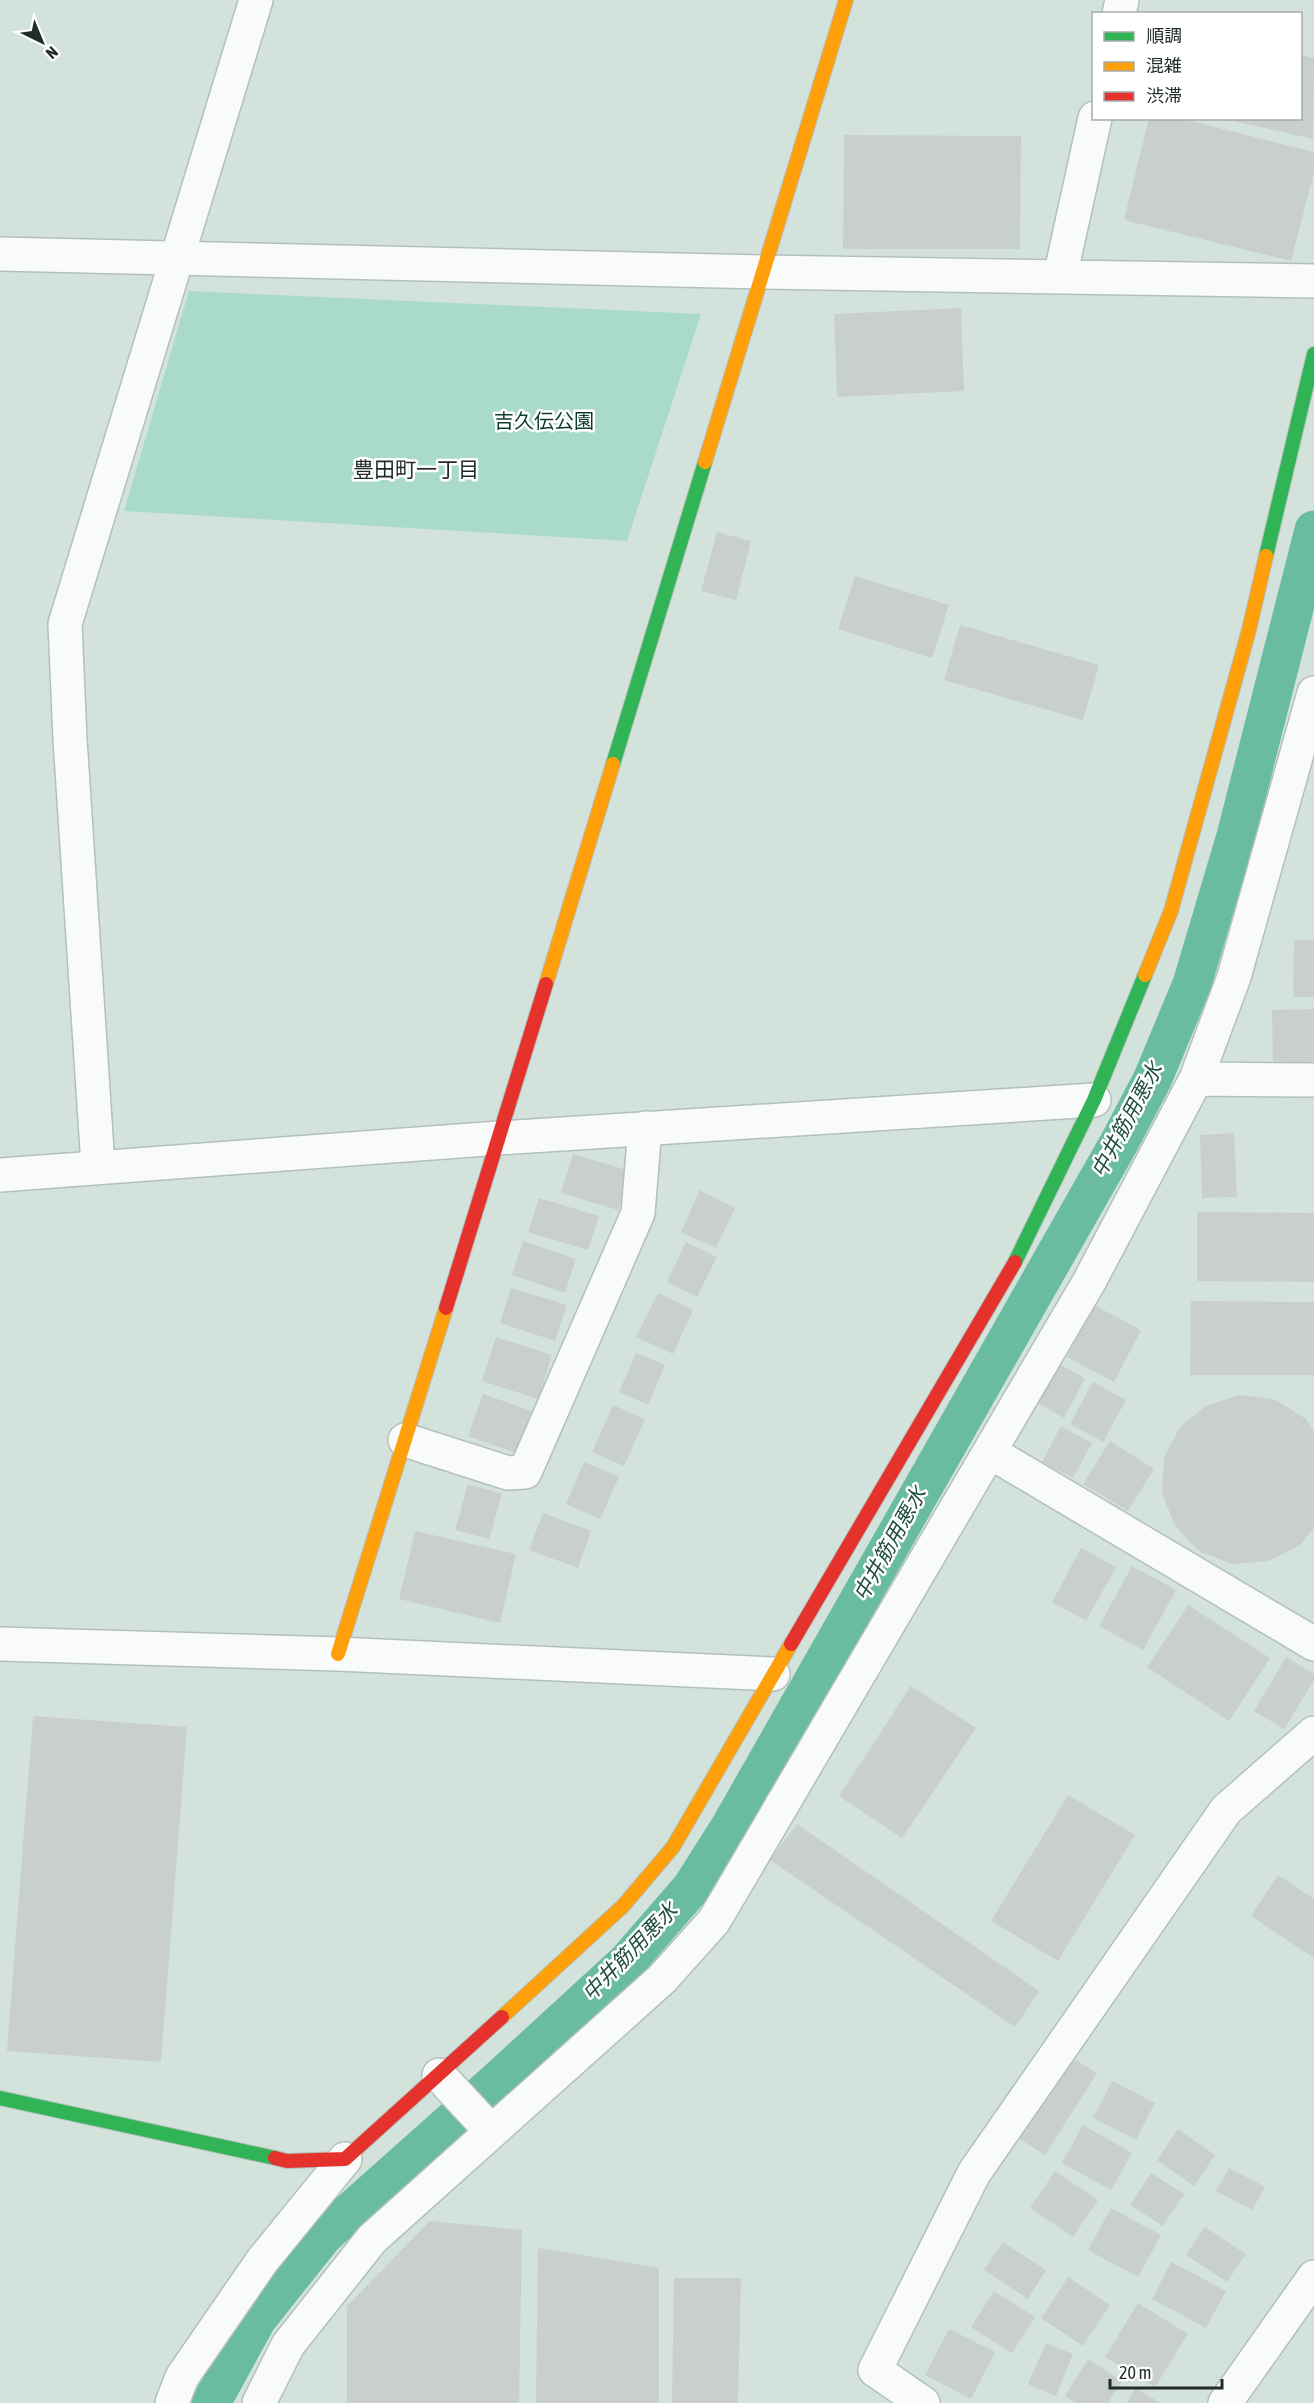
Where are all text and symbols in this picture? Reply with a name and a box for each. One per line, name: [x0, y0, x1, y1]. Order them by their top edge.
north arrow: [12, 12, 72, 72]
legend: [1092, 12, 1302, 120]
text: 順調: [1146, 25, 1182, 46]
text: N: [43, 43, 62, 63]
text: 混雑: [1146, 55, 1182, 76]
text: 渋滞: [1146, 85, 1182, 106]
park label: 吉久伝公園: [494, 409, 594, 432]
district label: 豊田町一丁目: [353, 457, 479, 481]
water label: 中井筋用悪水: [1086, 1057, 1167, 1181]
water label: 中井筋用悪水: [848, 1481, 931, 1604]
water label: 中井筋用悪水: [577, 1896, 683, 2005]
scale bar: [1110, 2352, 1222, 2390]
text: 20 m: [1119, 2362, 1151, 2383]

